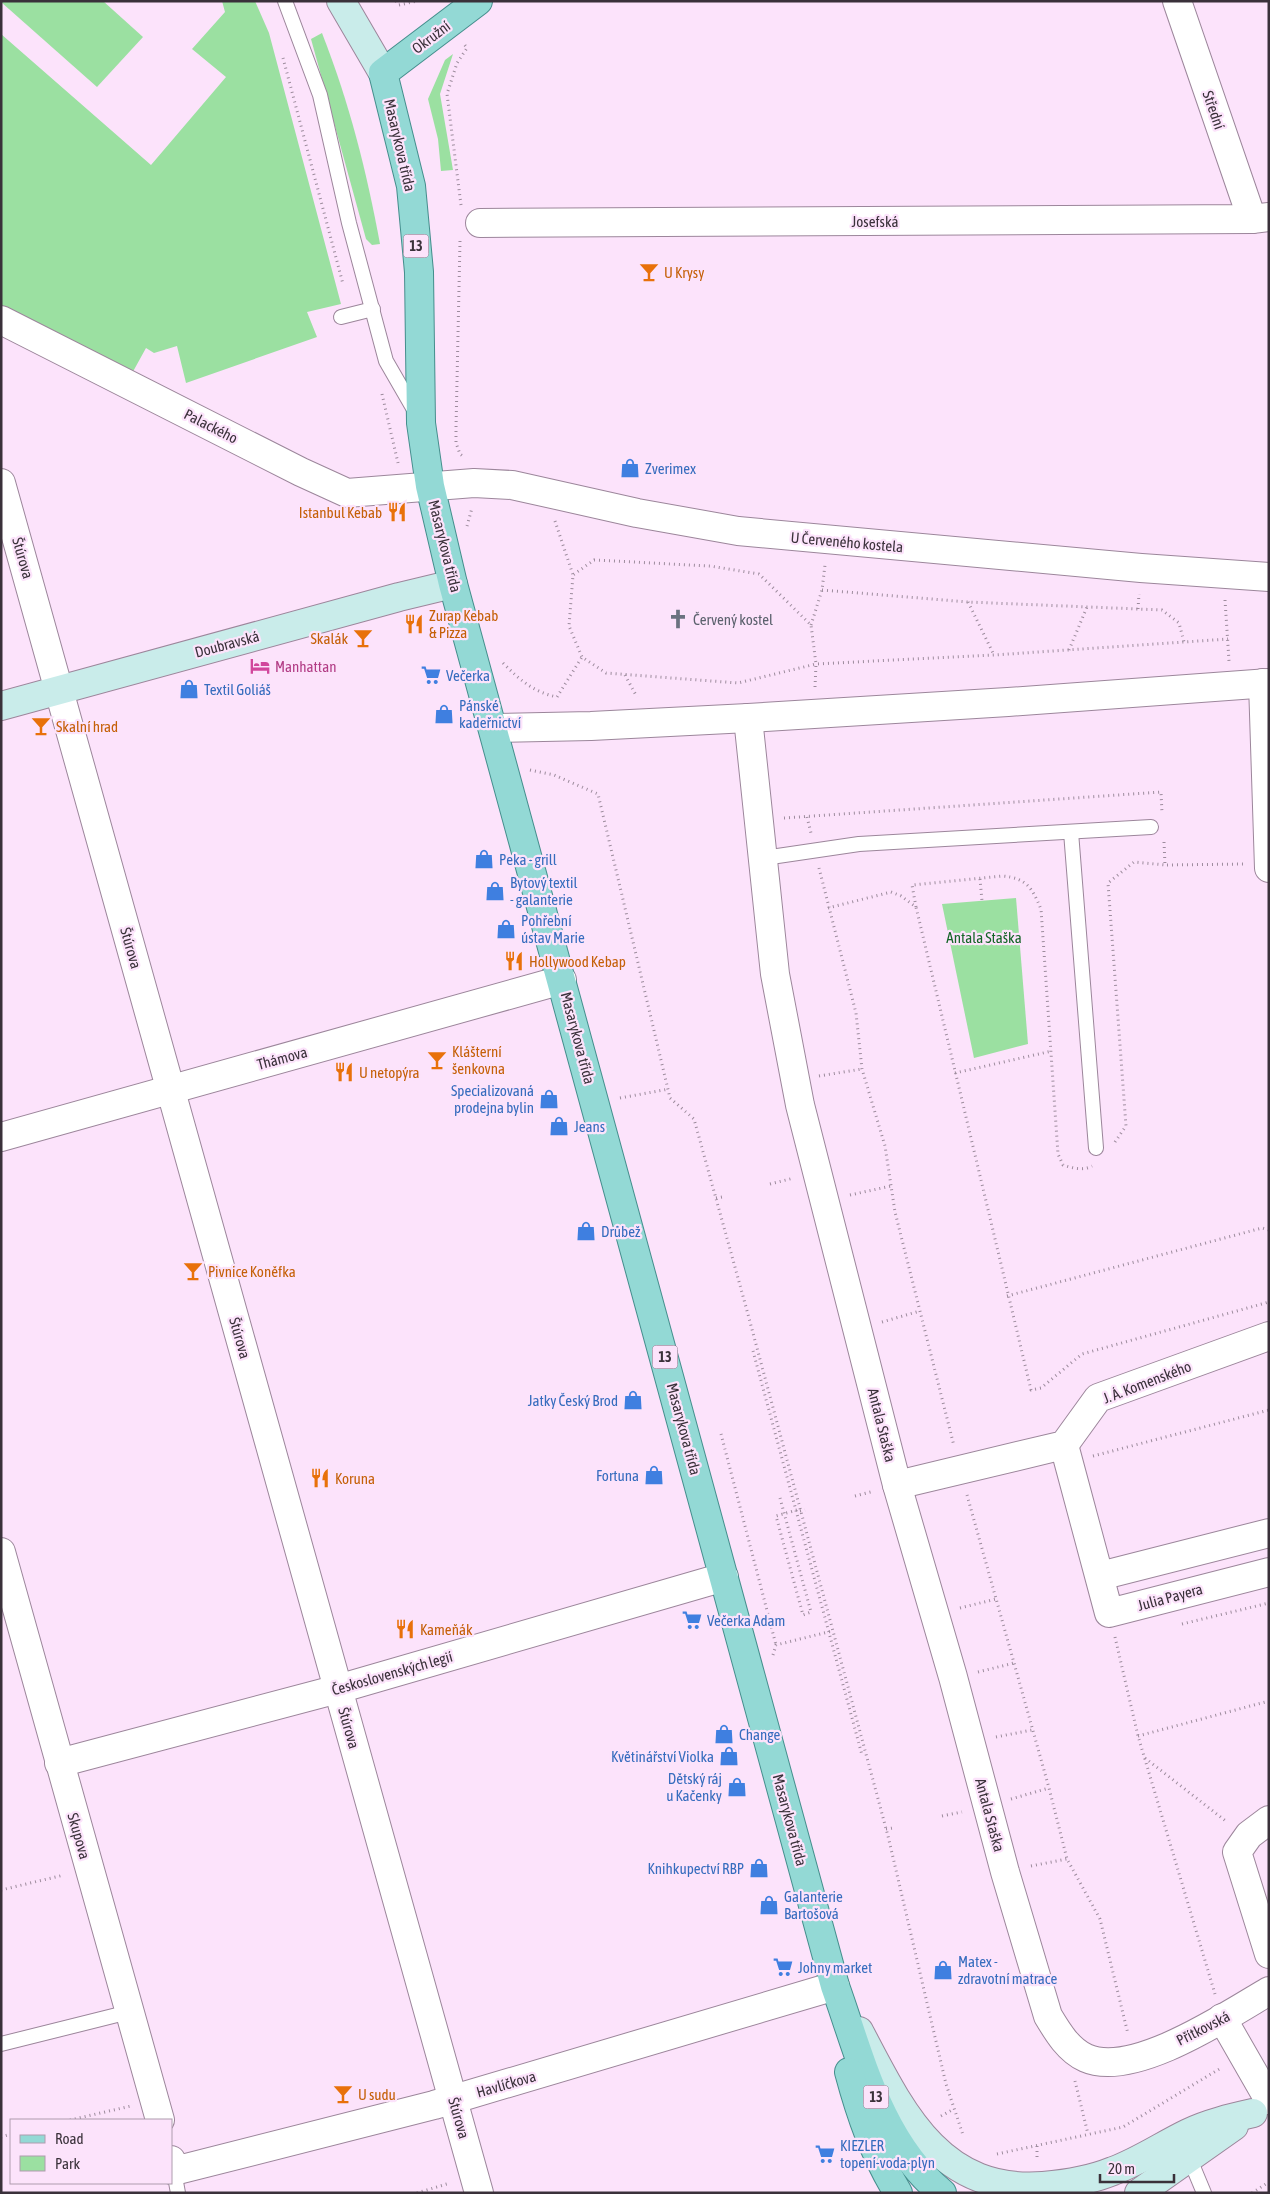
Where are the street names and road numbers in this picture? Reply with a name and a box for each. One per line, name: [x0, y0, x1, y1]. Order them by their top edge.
street label: Okružní: [409, 17, 454, 57]
street label: Střední: [1200, 88, 1229, 132]
street label: Masarykova třída: [381, 97, 419, 193]
street label: Josefská: [852, 213, 899, 230]
road number: 13: [404, 235, 428, 258]
street label: Palackého: [181, 405, 241, 447]
street label: Masarykova třída: [425, 498, 465, 594]
street label: U Červeného kostela: [790, 529, 904, 555]
street label: Štúrova: [9, 535, 37, 581]
street label: Doubravská: [193, 627, 261, 661]
street label: Štúrova: [117, 925, 145, 971]
street label: Masarykova třída: [558, 990, 598, 1086]
street label: Thámova: [255, 1043, 309, 1073]
street label: Štúrova: [226, 1315, 254, 1361]
road number: 13: [652, 1345, 678, 1368]
street label: J. Á. Komenského: [1101, 1357, 1193, 1407]
street label: Masarykova třída: [664, 1381, 704, 1477]
street label: Antala Staška: [865, 1386, 899, 1464]
street label: Julia Payera: [1136, 1580, 1204, 1614]
street label: Československých legií: [330, 1647, 455, 1698]
street label: Štúrova: [335, 1705, 363, 1751]
street label: Masarykova třída: [770, 1772, 810, 1868]
street label: Antala Staška: [972, 1776, 1008, 1854]
street label: Skupova: [64, 1811, 94, 1861]
street label: Přítkovská: [1173, 2007, 1233, 2049]
street label: Havlíčkova: [474, 2067, 538, 2101]
road number: 13: [864, 2086, 888, 2108]
street label: Štúrova: [445, 2095, 473, 2141]

